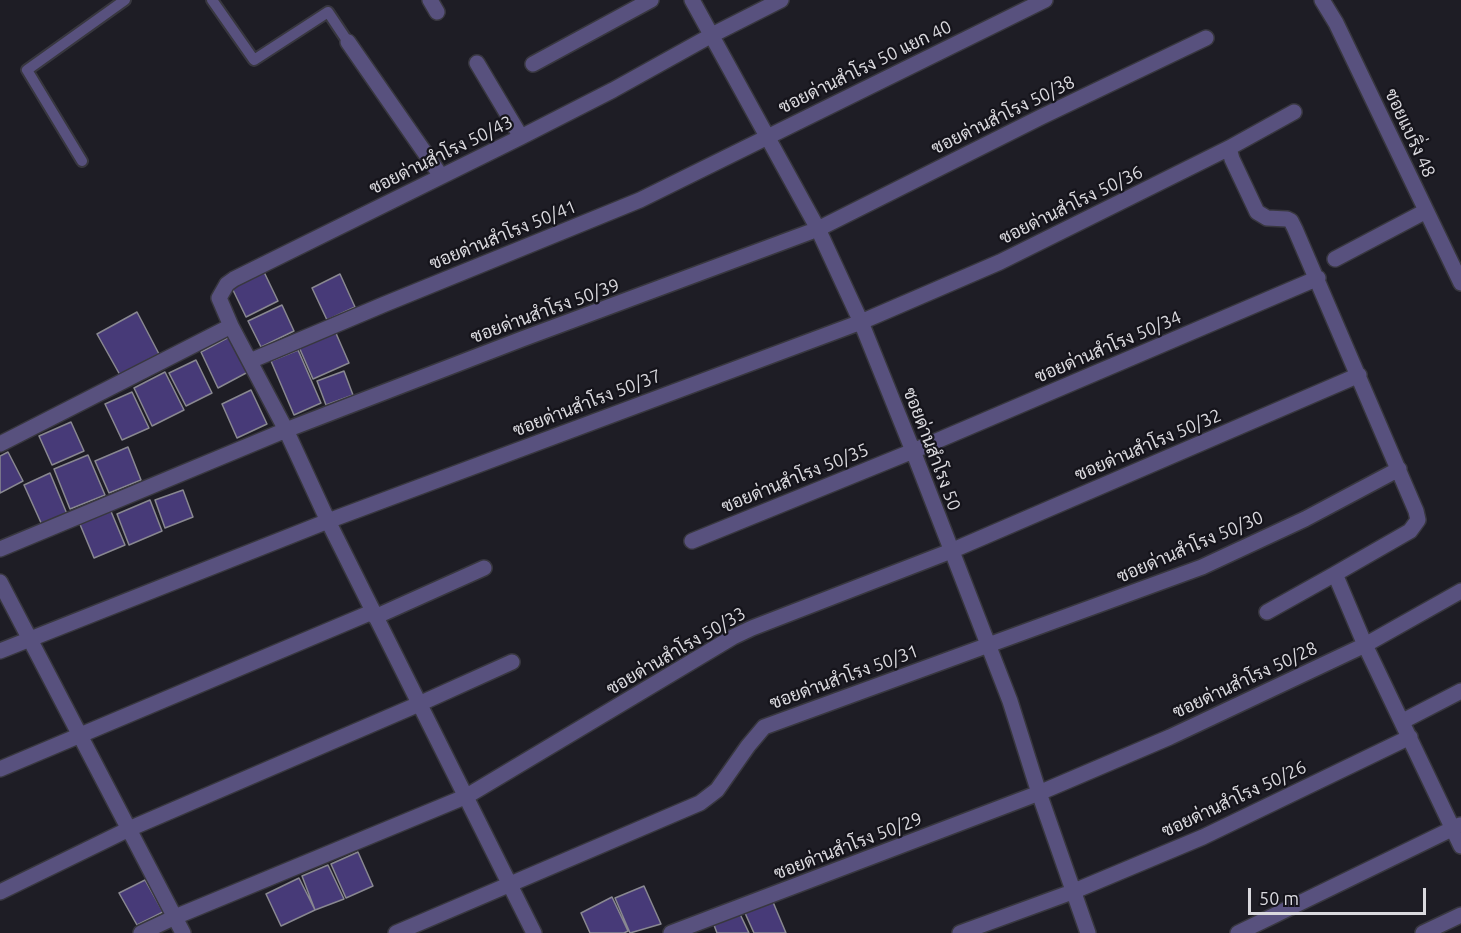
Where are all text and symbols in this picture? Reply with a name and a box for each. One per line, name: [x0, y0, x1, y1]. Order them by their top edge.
street label: ซอยด่านสำโรง 50 แยก 40: [775, 16, 955, 118]
street label: ซอยด่านสำโรง 50/38: [928, 71, 1078, 159]
street label: ซอยแบริ่ง 48: [1380, 85, 1440, 181]
street label: ซอยด่านสำโรง 50/43: [366, 111, 516, 199]
street label: ซอยด่านสำโรง 50/36: [996, 161, 1146, 249]
street label: ซอยด่านสำโรง 50/41: [426, 196, 580, 274]
street label: ซอยด่านสำโรง 50/39: [468, 274, 622, 348]
street label: ซอยด่านสำโรง 50/34: [1032, 306, 1184, 388]
street label: ซอยด่านสำโรง 50/37: [510, 365, 664, 441]
street label: ซอยด่านสำโรง 50: [899, 384, 965, 514]
street label: ซอยด่านสำโรง 50/32: [1072, 404, 1224, 486]
street label: ซอยด่านสำโรง 50/35: [718, 439, 872, 517]
street label: ซอยด่านสำโรง 50/30: [1114, 506, 1266, 588]
street label: ซอยด่านสำโรง 50/33: [603, 602, 749, 700]
street label: ซอยด่านสำโรง 50/28: [1169, 637, 1321, 723]
street label: ซอยด่านสำโรง 50/31: [767, 640, 921, 714]
street label: ซอยด่านสำโรง 50/26: [1158, 756, 1310, 842]
street label: ซอยด่านสำโรง 50/29: [771, 808, 925, 884]
scale bar: [1251, 876, 1430, 914]
text: 50 m: [1259, 888, 1299, 908]

